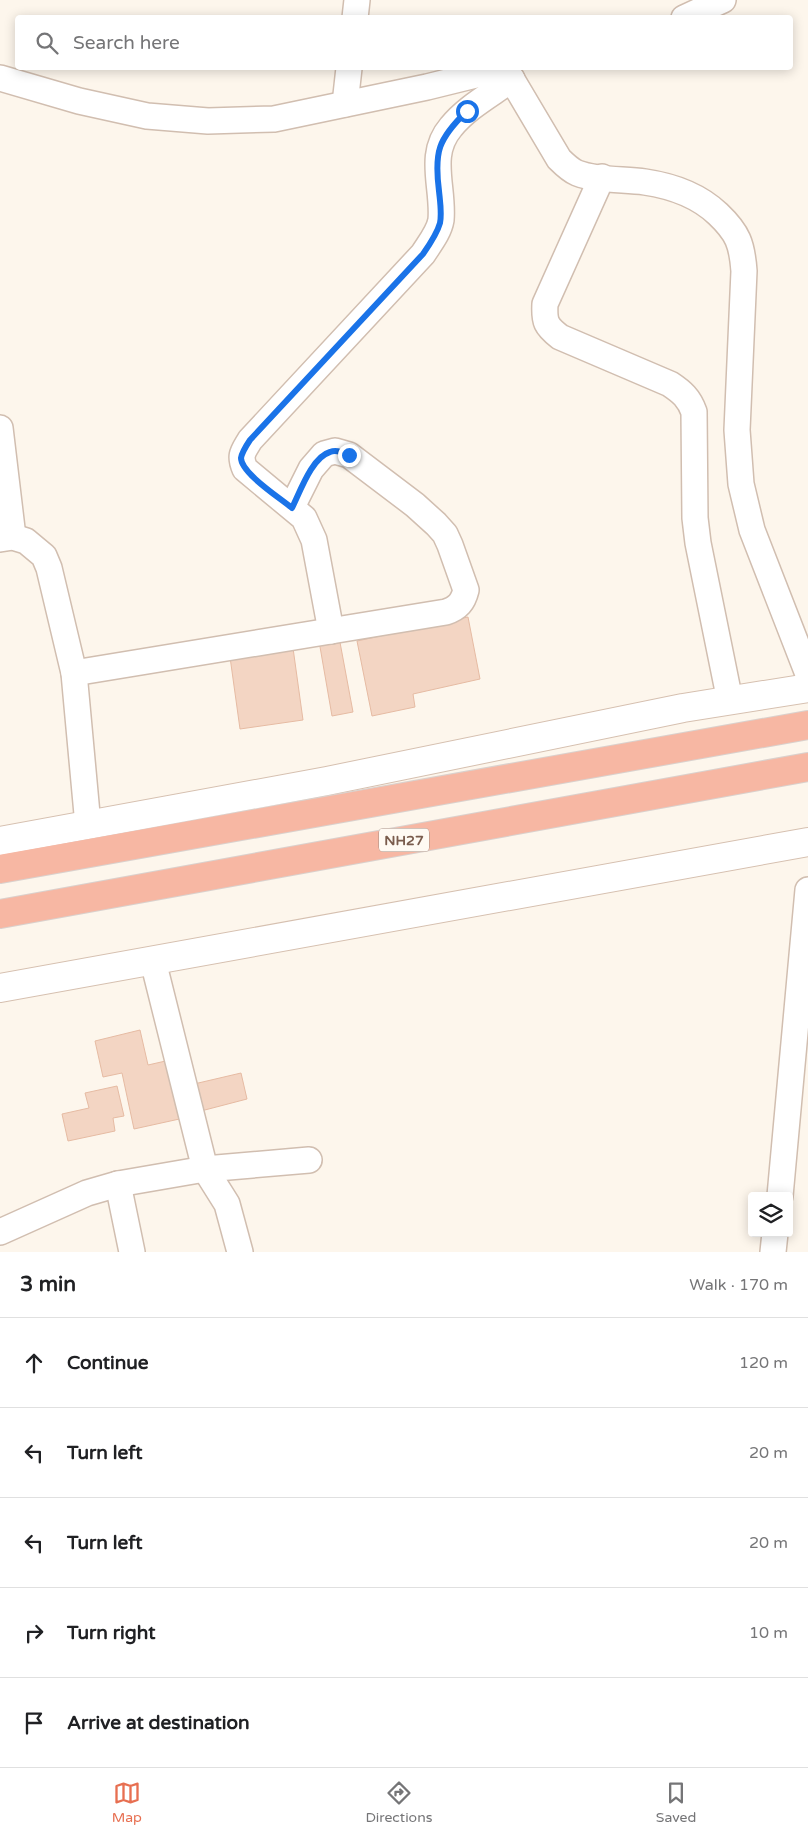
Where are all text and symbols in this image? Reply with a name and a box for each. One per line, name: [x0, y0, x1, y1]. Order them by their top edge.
search box: [15, 15, 793, 70]
icon: search: [33, 29, 61, 57]
text: Search here: [73, 32, 180, 54]
route start: [456, 100, 479, 123]
route end: [338, 444, 361, 467]
road number: NH27: [379, 828, 429, 852]
map controls: [748, 1192, 793, 1237]
button: layers: [748, 1192, 793, 1237]
text: 3 min: [20, 1272, 76, 1297]
text: Walk · 170 m: [689, 1275, 788, 1295]
icon: ahead: [20, 1349, 48, 1377]
text: Continue: [67, 1352, 149, 1374]
text: 120 m: [739, 1353, 788, 1373]
icon: left: [20, 1439, 48, 1467]
text: Turn left: [67, 1442, 143, 1464]
text: 20 m: [749, 1443, 788, 1463]
icon: left: [20, 1529, 48, 1557]
text: Turn left: [67, 1532, 143, 1554]
text: 20 m: [749, 1533, 788, 1553]
icon: right: [20, 1619, 48, 1647]
text: Turn right: [67, 1622, 155, 1644]
text: 10 m: [749, 1623, 788, 1643]
icon: arrive: [20, 1709, 48, 1737]
text: Arrive at destination: [67, 1712, 250, 1734]
tab: Map: [112, 1779, 142, 1826]
tab: Directions: [365, 1779, 432, 1826]
tab: Saved: [656, 1779, 696, 1826]

